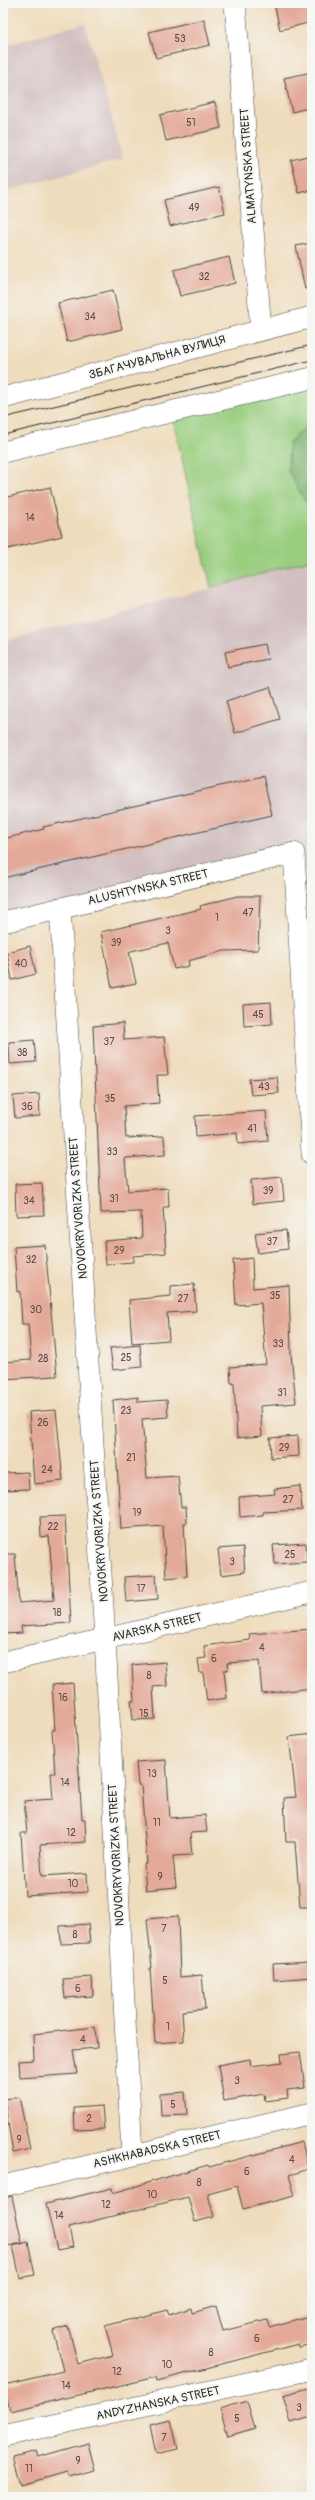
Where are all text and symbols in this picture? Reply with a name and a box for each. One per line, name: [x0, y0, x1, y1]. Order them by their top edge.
house number: 53: [175, 33, 186, 45]
street label: ALMATYNSKA STREET: [237, 107, 260, 224]
house number: 51: [186, 117, 196, 129]
house number: 49: [189, 202, 199, 214]
house number: 32: [198, 271, 210, 283]
house number: 34: [84, 311, 96, 323]
street label: ЗБАГАЧУВАЛЬНА ВУЛИЦЯ: [87, 332, 227, 383]
house number: 14: [25, 512, 35, 524]
street label: ALUSHTYNSKA STREET: [86, 866, 210, 909]
house number: 47: [242, 907, 254, 919]
house number: 1: [215, 912, 219, 924]
house number: 3: [165, 925, 171, 937]
house number: 39: [111, 937, 121, 949]
house number: 40: [15, 958, 27, 970]
house number: 45: [252, 1009, 264, 1021]
house number: 37: [104, 1036, 115, 1048]
house number: 38: [17, 1047, 27, 1059]
house number: 43: [258, 1081, 270, 1093]
house number: 35: [105, 1093, 116, 1105]
house number: 36: [21, 1101, 33, 1113]
house number: 41: [247, 1123, 257, 1135]
street label: NOVOKRYVORIZKA STREET: [66, 1136, 91, 1280]
house number: 33: [106, 1146, 118, 1158]
house number: 39: [263, 1185, 273, 1197]
house number: 31: [109, 1193, 119, 1205]
house number: 34: [23, 1195, 35, 1207]
house number: 37: [267, 1236, 278, 1248]
house number: 29: [114, 1245, 124, 1257]
house number: 32: [25, 1254, 37, 1266]
house number: 35: [270, 1290, 281, 1302]
house number: 27: [178, 1293, 189, 1305]
house number: 30: [30, 1304, 42, 1316]
house number: 33: [272, 1338, 284, 1350]
house number: 25: [120, 1352, 132, 1364]
house number: 28: [38, 1353, 48, 1365]
house number: 31: [277, 1387, 287, 1399]
house number: 23: [121, 1405, 132, 1417]
house number: 26: [37, 1417, 49, 1429]
house number: 29: [279, 1442, 289, 1454]
house number: 21: [126, 1452, 136, 1464]
street label: NOVOKRYVORIZKA STREET: [87, 1459, 112, 1603]
house number: 24: [41, 1464, 53, 1476]
house number: 27: [283, 1494, 294, 1506]
house number: 19: [132, 1507, 142, 1519]
house number: 22: [47, 1521, 59, 1533]
house number: 25: [284, 1549, 296, 1561]
house number: 3: [229, 1556, 235, 1568]
house number: 17: [136, 1583, 146, 1595]
house number: 18: [53, 1607, 61, 1619]
street label: AVARSKA STREET: [111, 1610, 204, 1645]
house number: 4: [259, 1642, 265, 1654]
house number: 6: [211, 1653, 217, 1665]
house number: 8: [146, 1670, 152, 1682]
house number: 16: [58, 1692, 68, 1704]
house number: 15: [139, 1708, 149, 1720]
house number: 13: [147, 1768, 157, 1780]
house number: 14: [60, 1777, 70, 1789]
street label: NOVOKRYVORIZKA STREET: [105, 1783, 128, 1926]
house number: 11: [153, 1817, 161, 1829]
house number: 12: [66, 1827, 76, 1839]
house number: 9: [157, 1871, 163, 1883]
house number: 10: [68, 1878, 79, 1890]
house number: 7: [161, 1923, 167, 1935]
house number: 8: [72, 1929, 78, 1941]
house number: 5: [162, 1975, 168, 1987]
house number: 6: [75, 1983, 81, 1995]
house number: 1: [166, 2021, 170, 2033]
house number: 4: [80, 2034, 86, 2046]
house number: 3: [234, 2075, 240, 2087]
house number: 5: [170, 2099, 176, 2111]
house number: 2: [86, 2113, 92, 2125]
street label: ASHKHABADSKA STREET: [92, 2127, 223, 2172]
house number: 9: [16, 2134, 22, 2146]
house number: 4: [289, 2154, 295, 2166]
house number: 6: [244, 2166, 250, 2178]
house number: 8: [196, 2177, 202, 2189]
house number: 10: [147, 2189, 158, 2201]
house number: 12: [101, 2199, 111, 2211]
house number: 14: [54, 2210, 64, 2222]
house number: 6: [254, 2333, 260, 2345]
house number: 8: [208, 2347, 214, 2359]
house number: 10: [162, 2359, 173, 2371]
house number: 12: [112, 2366, 122, 2378]
house number: 14: [61, 2380, 71, 2392]
street label: ANDYZHANSKA STREET: [95, 2383, 222, 2424]
house number: 3: [296, 2402, 302, 2414]
house number: 5: [234, 2413, 240, 2425]
house number: 7: [161, 2432, 167, 2444]
house number: 9: [75, 2455, 81, 2467]
house number: 11: [25, 2463, 33, 2475]

